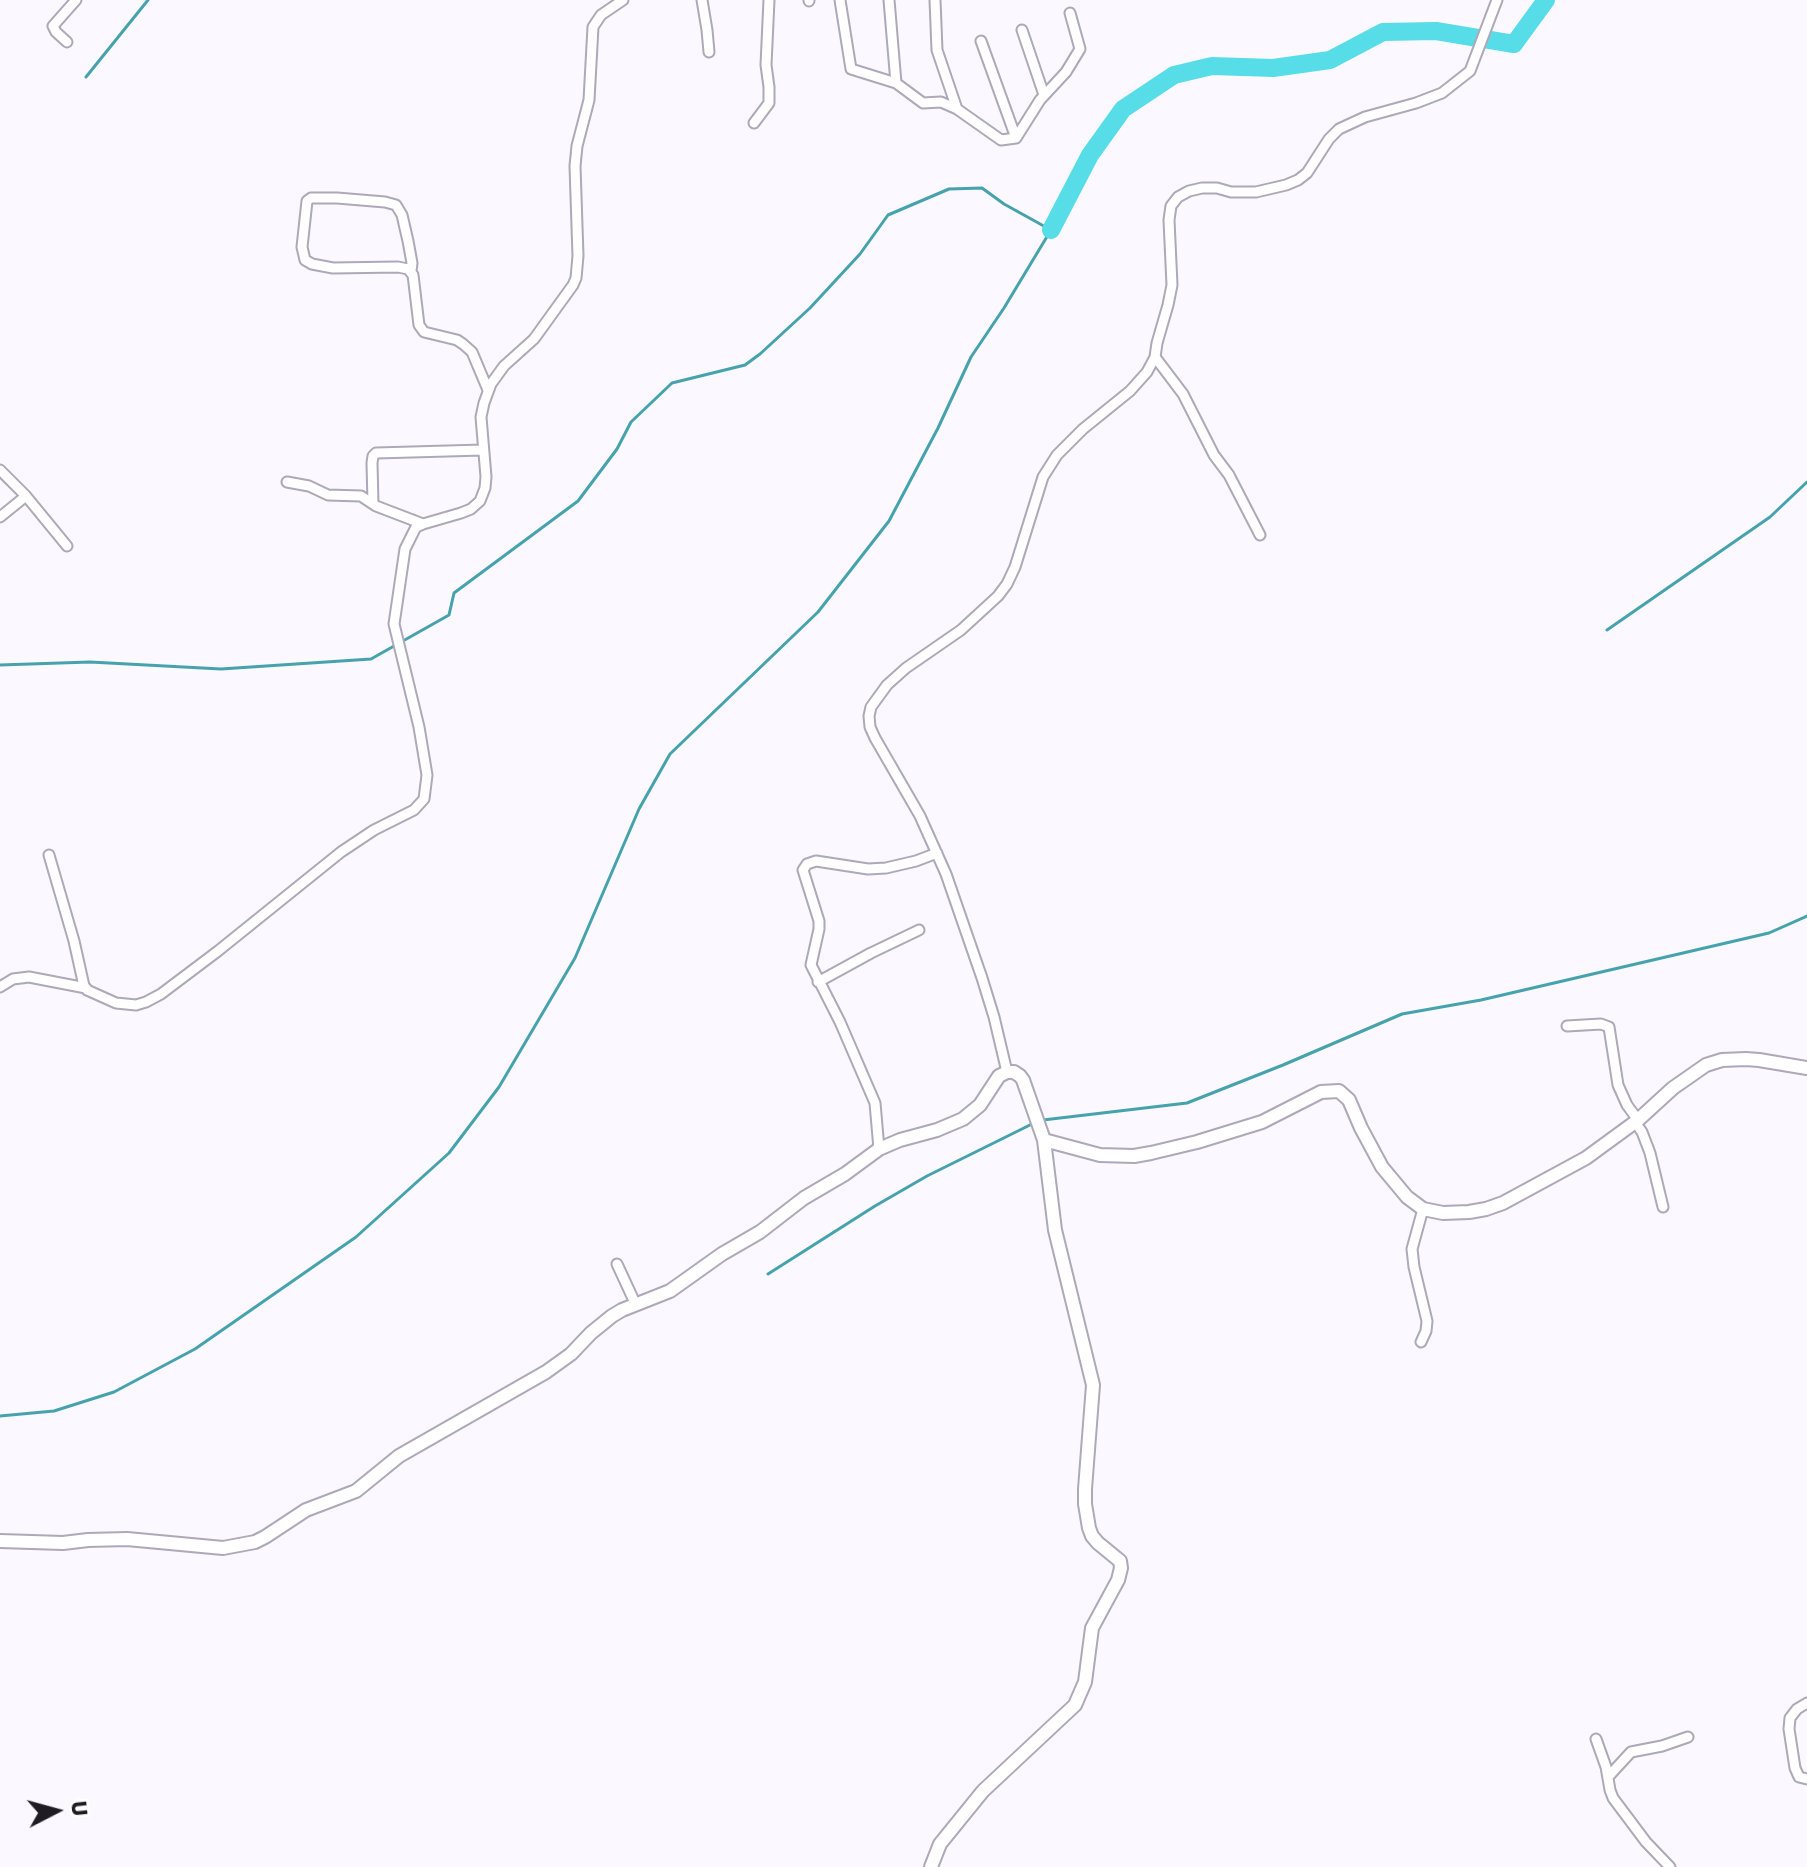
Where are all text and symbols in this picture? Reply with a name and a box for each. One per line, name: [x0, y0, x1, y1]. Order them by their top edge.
north arrow: [16, 1771, 96, 1851]
text: U: [63, 1799, 97, 1818]

